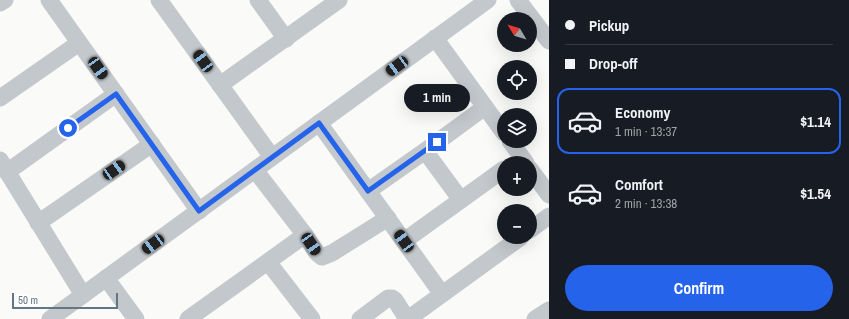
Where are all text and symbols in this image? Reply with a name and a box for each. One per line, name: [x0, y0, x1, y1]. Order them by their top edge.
north arrow: [497, 12, 537, 52]
map controls: [497, 12, 537, 244]
text: Pickup: [589, 15, 629, 36]
car: [191, 48, 215, 74]
text: Drop-off: [589, 53, 638, 74]
car: [384, 54, 410, 78]
car: [86, 55, 110, 81]
button: locate: [497, 60, 537, 100]
callout: 1 min: [404, 84, 470, 112]
text: 1 min: [423, 89, 451, 106]
text: Economy: [615, 102, 670, 123]
icon: car: [567, 103, 603, 139]
button: layers: [497, 108, 537, 148]
text: $1.14: [800, 111, 831, 132]
route start: [59, 119, 77, 137]
text: 1 min · 13:37: [615, 123, 677, 140]
route end: [428, 133, 446, 151]
button: +: [497, 156, 537, 196]
car: [101, 158, 127, 182]
text: Comfort: [615, 174, 663, 195]
icon: car: [567, 175, 603, 211]
text: $1.54: [800, 183, 831, 204]
text: 2 min · 13:38: [615, 195, 677, 212]
button: −: [497, 204, 537, 244]
car: [392, 228, 416, 254]
car: [299, 231, 323, 257]
car: [140, 232, 166, 256]
button: Confirm: [565, 265, 833, 311]
scale bar: [12, 291, 118, 310]
text: 50 m: [18, 293, 38, 307]

